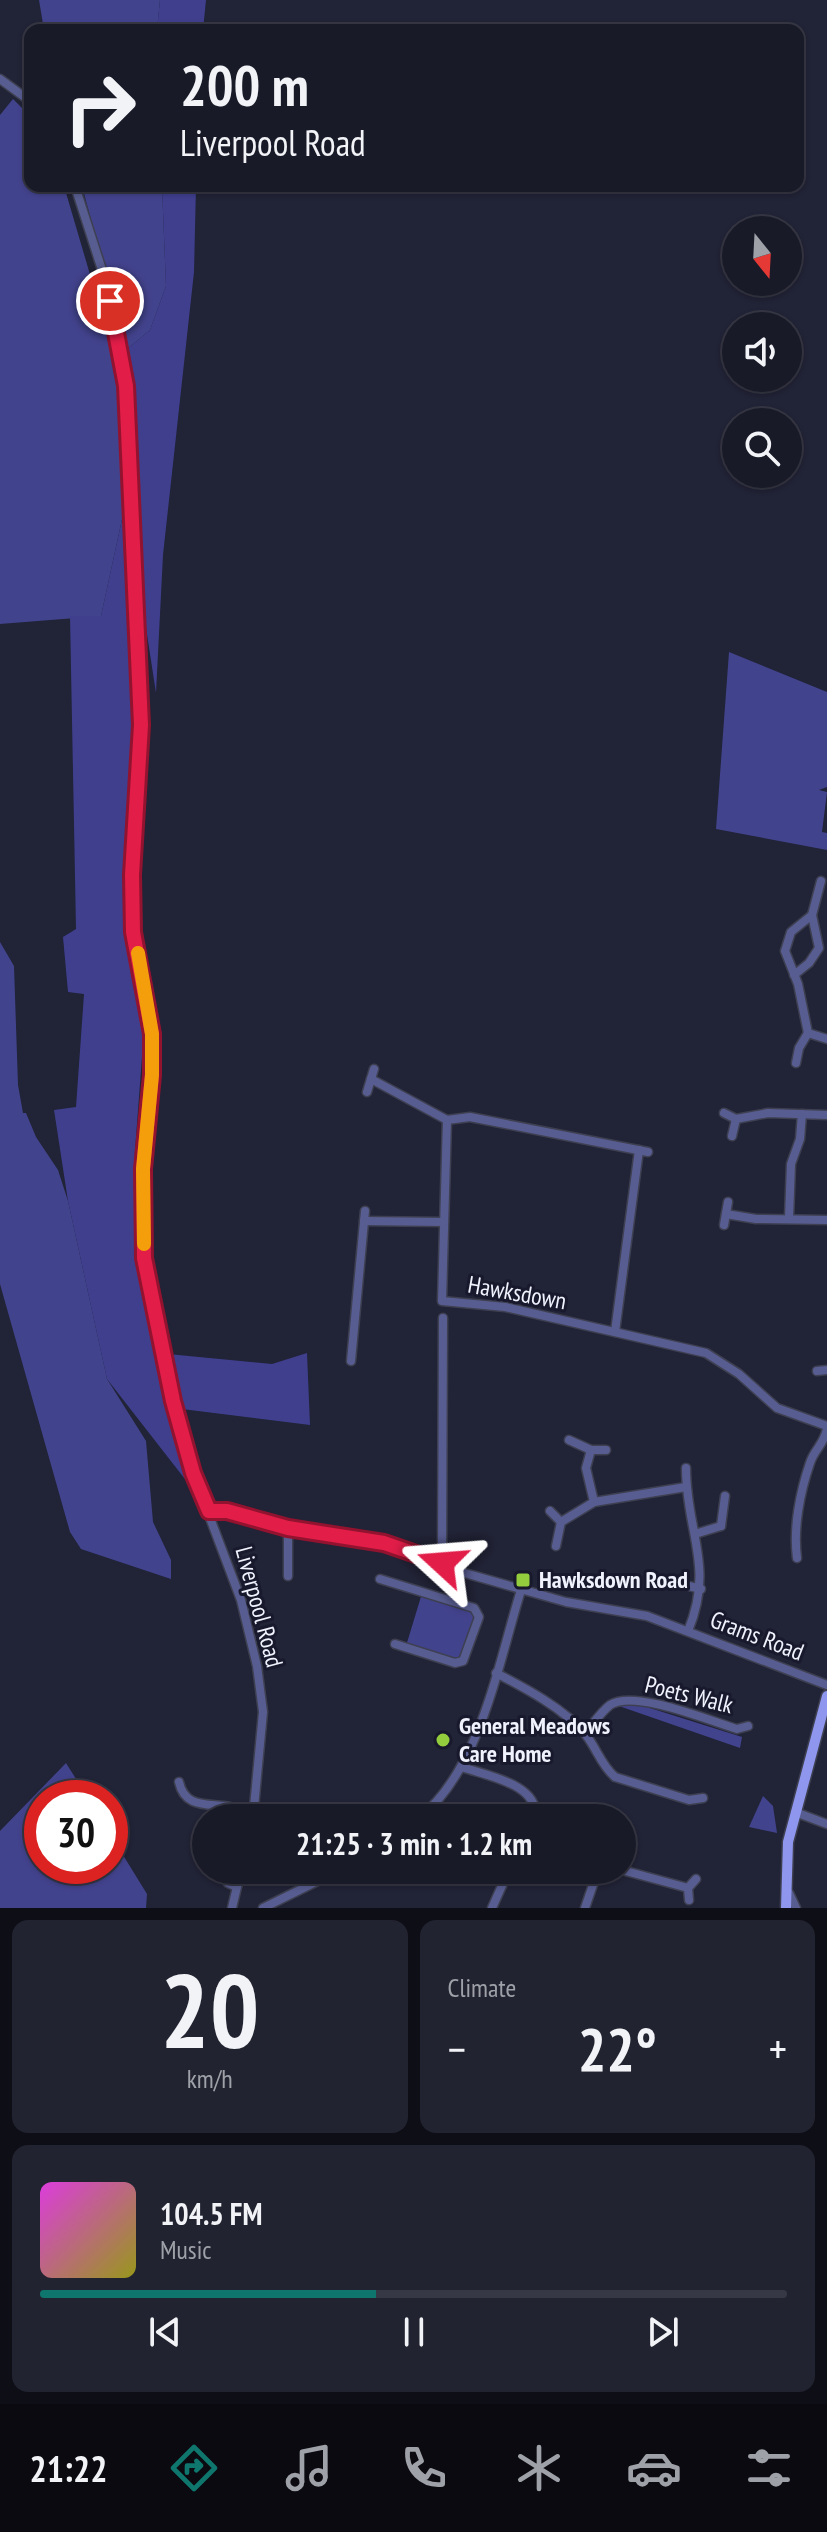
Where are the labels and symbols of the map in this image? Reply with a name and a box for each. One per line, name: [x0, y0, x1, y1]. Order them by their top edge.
north arrow: [722, 216, 802, 296]
pin: [76, 267, 144, 335]
street label: Hawksdown: [466, 1269, 569, 1316]
position arrow: [400, 1521, 484, 1605]
street label: Liverpool Road: [228, 1543, 290, 1671]
place label: Hawksdown Road: [539, 1564, 688, 1595]
marker: Hawksdown Road: [514, 1571, 532, 1589]
street label: Grams Road: [706, 1604, 808, 1668]
street label: Poets Walk: [642, 1669, 737, 1721]
place label: General Meadows Care Home: [459, 1710, 610, 1769]
marker: General Meadows Care Home: [434, 1731, 452, 1749]
speed limit sign: 30: [24, 1780, 128, 1884]

